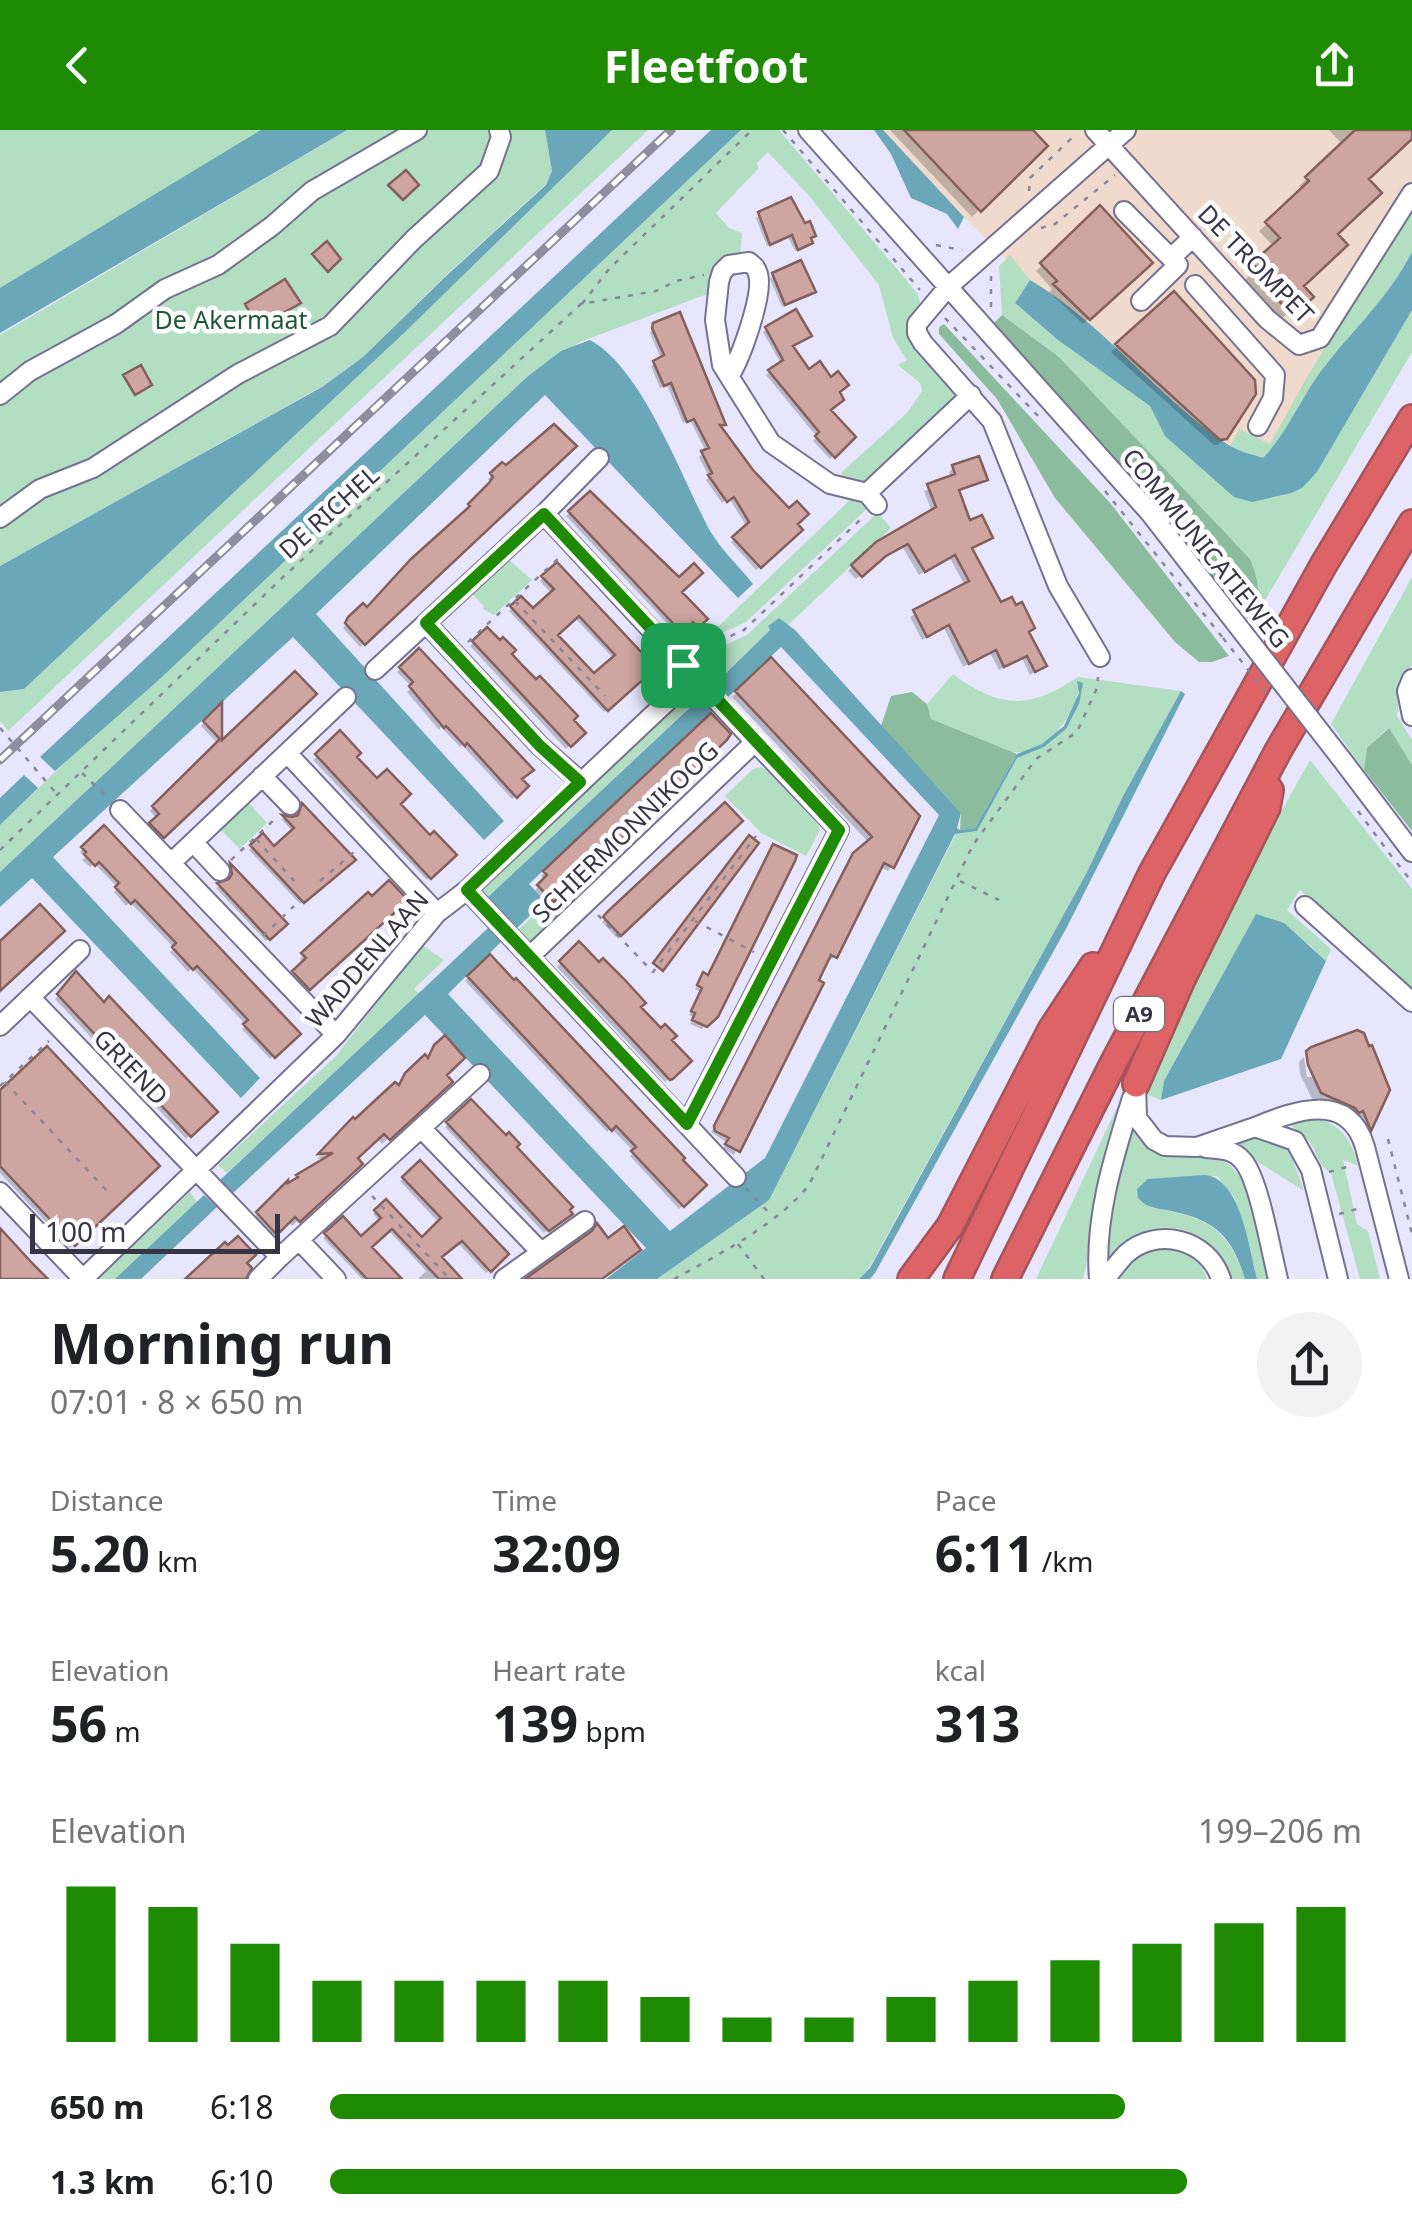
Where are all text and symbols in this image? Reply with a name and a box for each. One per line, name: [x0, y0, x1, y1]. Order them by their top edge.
text: Fleetfoot: [604, 35, 808, 96]
icon: back: [50, 38, 105, 93]
icon: share: [1307, 38, 1362, 93]
street label: DE TROMPET: [1191, 196, 1322, 330]
park label: De Akermaat: [154, 302, 308, 336]
street label: COMMUNICATIEWEG: [1116, 440, 1298, 654]
street label: DE RICHEL: [271, 457, 386, 565]
pin: [641, 623, 726, 708]
icon: arrive: [656, 638, 711, 693]
street label: SCHIERMONNIKOOG: [524, 733, 725, 929]
street label: WADDENLAAN: [297, 882, 435, 1034]
road number: A9: [1114, 997, 1164, 1031]
street label: GRIEND: [87, 1021, 176, 1112]
scale bar: [30, 1209, 280, 1254]
text: 100 m: [45, 1212, 127, 1250]
text: Morning run: [50, 1305, 394, 1380]
button: share: [1257, 1312, 1362, 1417]
text: 07:01 · 8 × 650 m: [50, 1380, 303, 1423]
text: Distance: [50, 1481, 163, 1519]
text: Time: [492, 1481, 557, 1519]
text: Pace: [935, 1481, 997, 1519]
text: 5.20: [50, 1519, 150, 1587]
text: 32:09: [492, 1519, 621, 1587]
text: 6:11: [935, 1519, 1035, 1587]
text: km: [150, 1542, 198, 1580]
text: /km: [1035, 1542, 1093, 1580]
text: Elevation: [50, 1651, 170, 1689]
text: Heart rate: [492, 1651, 626, 1689]
text: kcal: [935, 1651, 986, 1689]
text: 56: [50, 1689, 107, 1757]
text: 139: [492, 1689, 578, 1757]
text: 313: [935, 1689, 1020, 1757]
text: m: [107, 1712, 141, 1750]
text: bpm: [578, 1712, 646, 1750]
text: Elevation: [50, 1809, 187, 1852]
text: 199–206 m: [1198, 1809, 1362, 1852]
text: 650 m: [50, 2085, 144, 2128]
text: 6:18: [210, 2085, 274, 2128]
text: 1.3 km: [50, 2160, 155, 2203]
text: 6:10: [210, 2160, 274, 2203]

